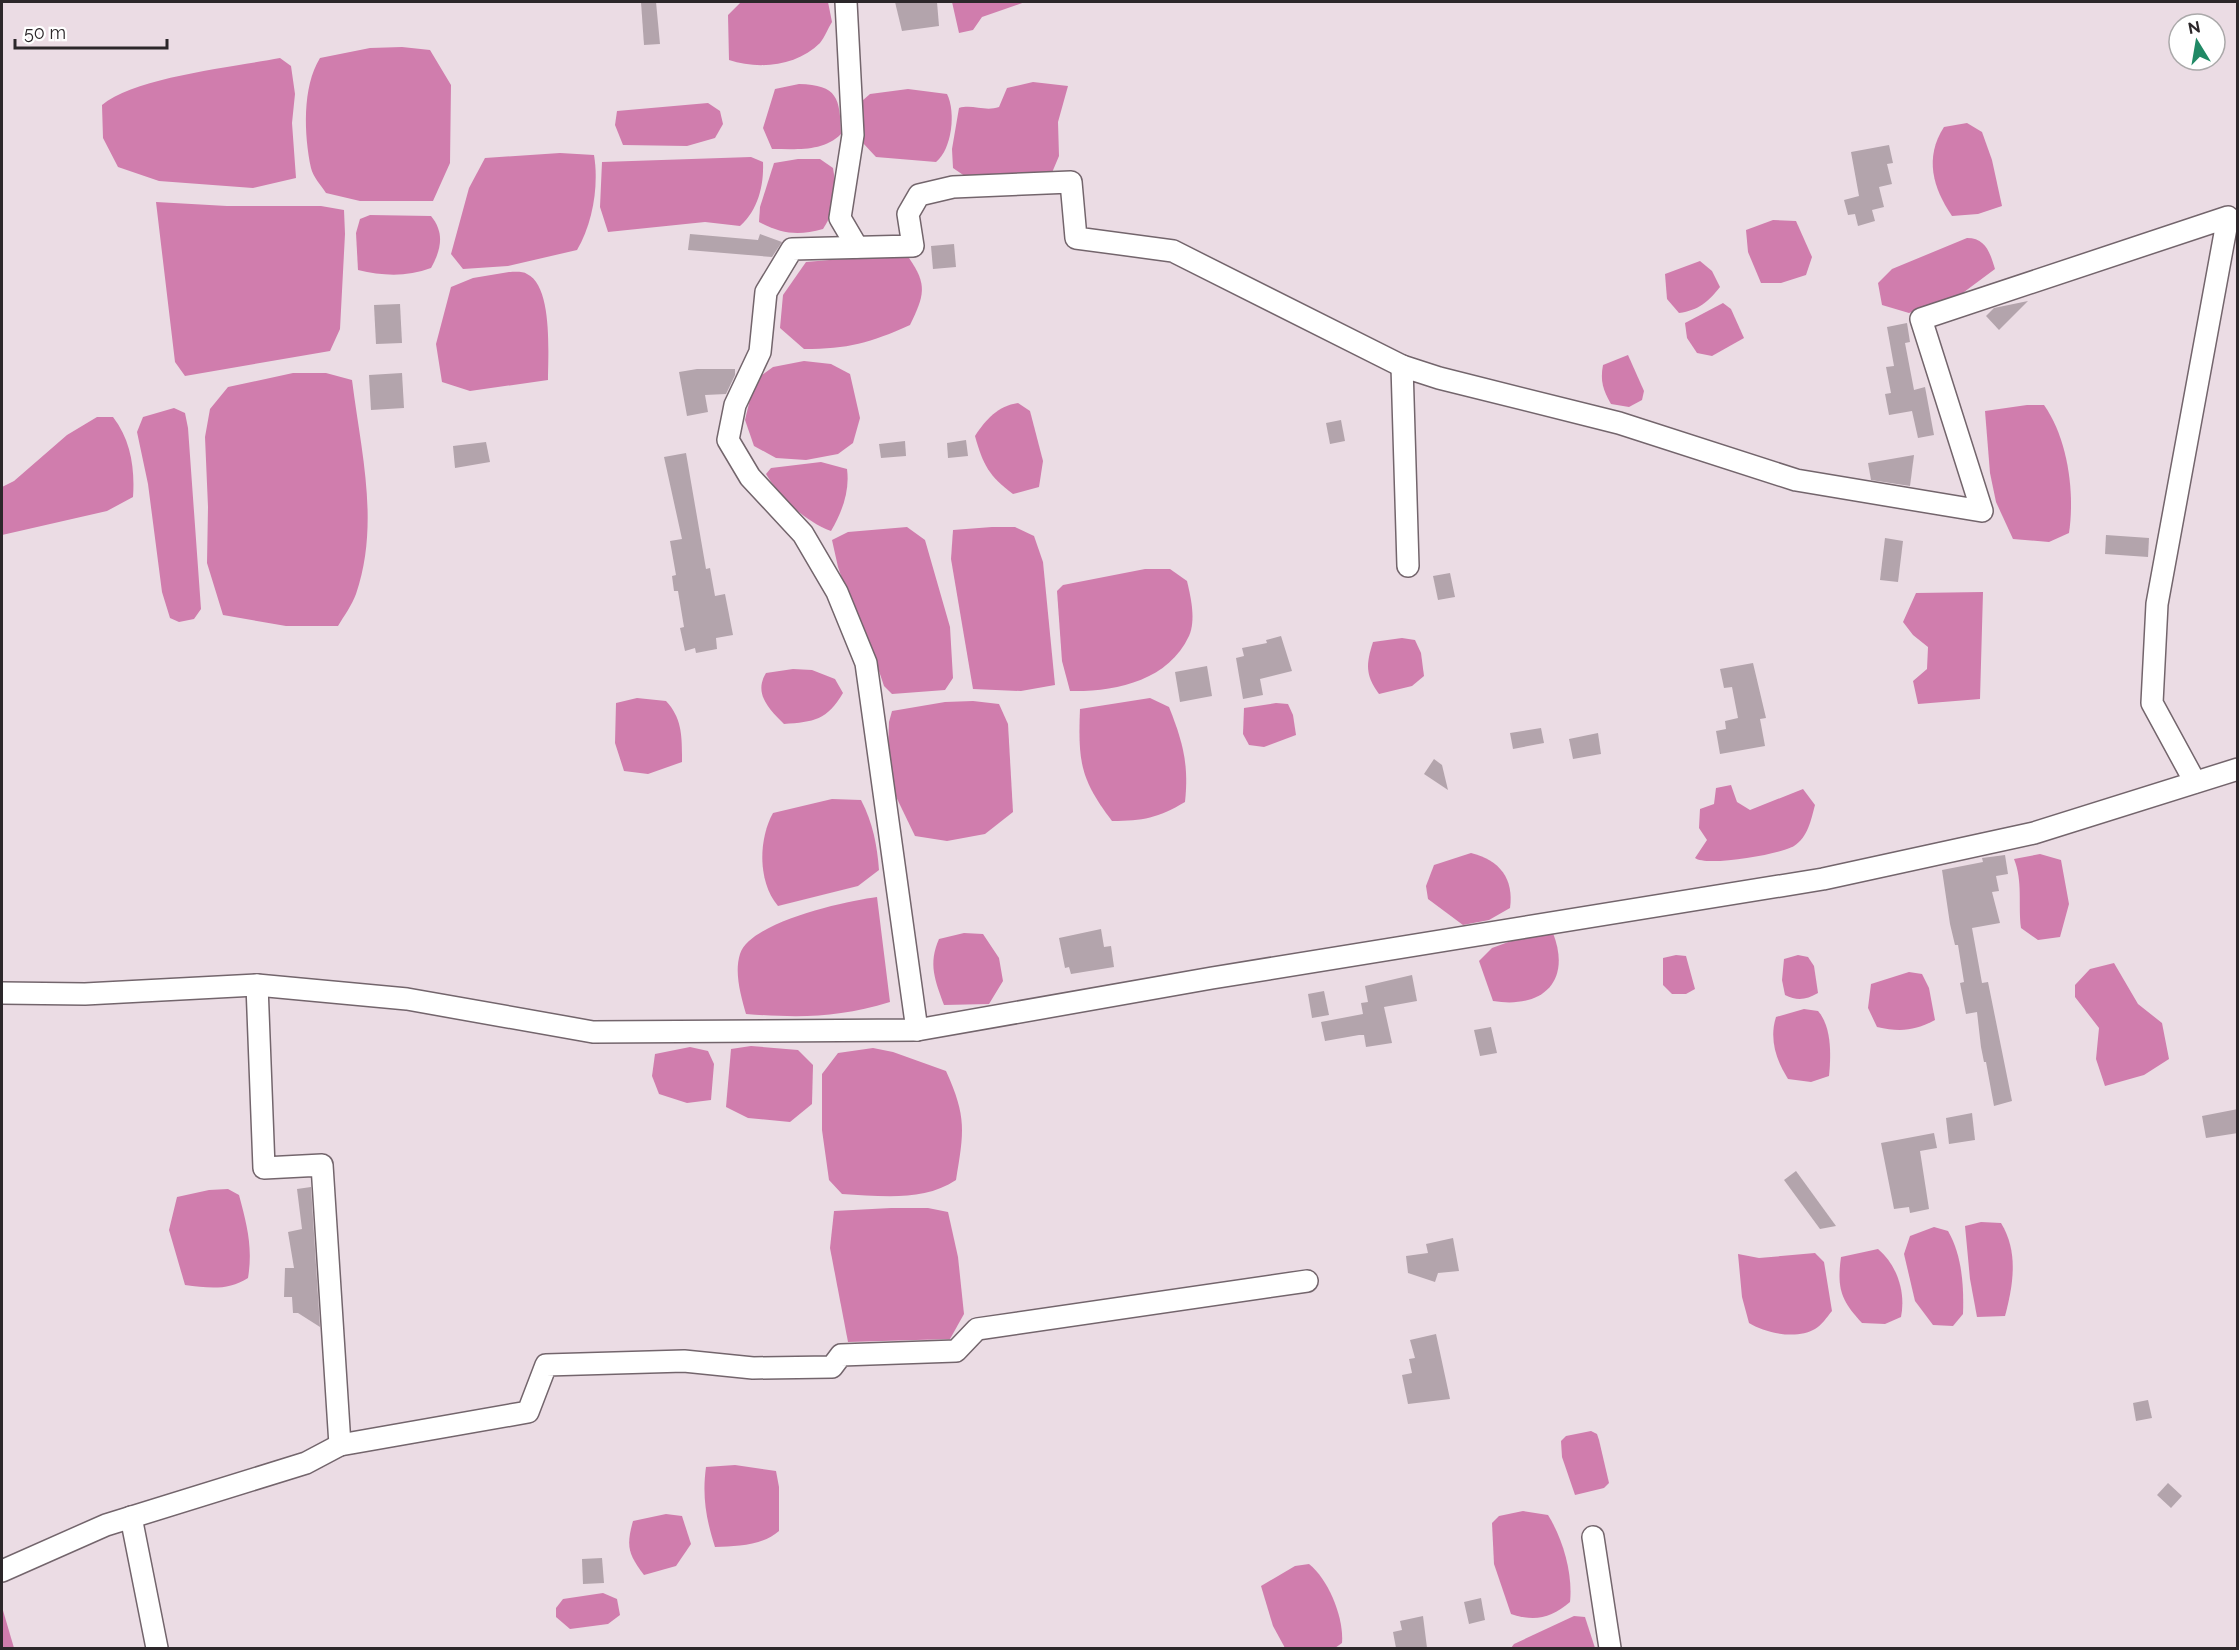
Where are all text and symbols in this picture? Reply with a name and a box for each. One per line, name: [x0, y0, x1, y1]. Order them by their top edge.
scale bar: [15, 12, 166, 50]
north arrow: [2167, 12, 2227, 72]
text: N: [2186, 17, 2202, 38]
text: 50 m: [24, 22, 66, 43]

